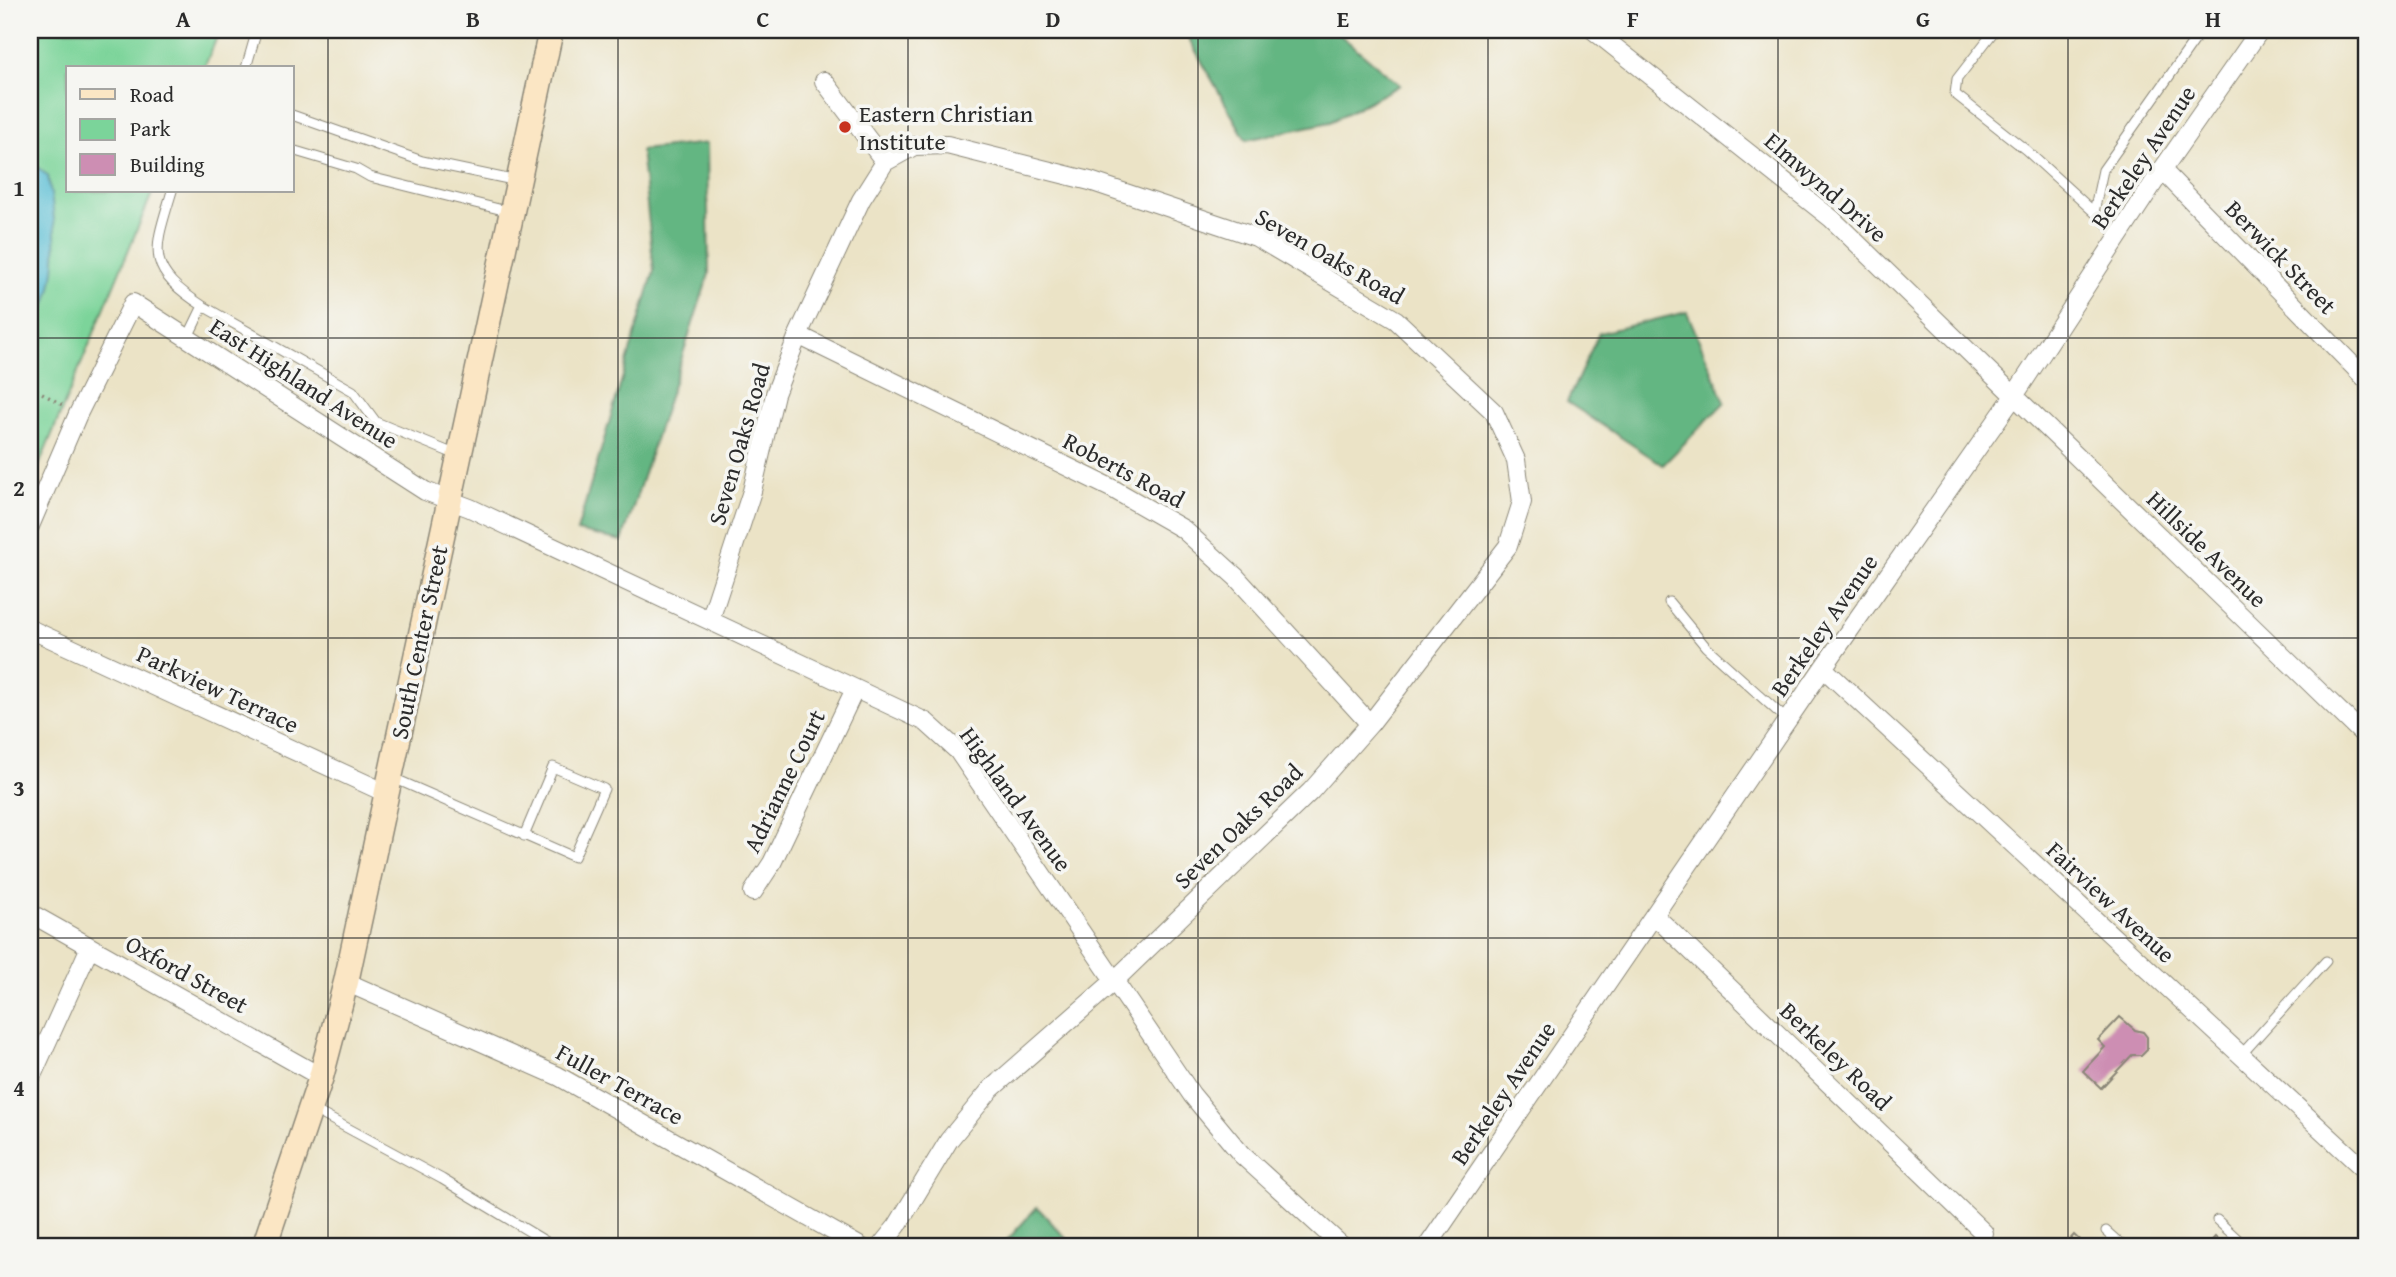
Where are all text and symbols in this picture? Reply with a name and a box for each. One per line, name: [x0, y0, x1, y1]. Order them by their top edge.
text: A: [176, 2, 191, 35]
text: B: [466, 2, 480, 35]
text: C: [756, 2, 770, 35]
text: D: [1046, 2, 1061, 35]
text: E: [1337, 2, 1349, 35]
text: F: [1627, 2, 1639, 35]
text: G: [1916, 2, 1930, 35]
text: H: [2205, 2, 2221, 35]
legend: [66, 66, 294, 192]
street label: Berkeley Avenue: [2082, 78, 2204, 236]
text: Road: [130, 79, 175, 110]
place label: Eastern Christian Institute: [859, 96, 1034, 159]
text: Park: [130, 113, 171, 144]
marker: Eastern Christian Institute: [837, 119, 853, 135]
street label: Elmwynd Drive: [1757, 124, 1895, 250]
text: Building: [130, 149, 205, 180]
text: 1: [13, 171, 25, 204]
street label: Berwick Street: [2217, 192, 2345, 322]
street label: Seven Oaks Road: [1249, 199, 1411, 313]
street label: East Highland Avenue: [203, 309, 405, 457]
street label: Seven Oaks Road: [699, 358, 779, 529]
street label: Roberts Road: [1057, 423, 1191, 517]
text: 2: [13, 471, 25, 504]
street label: Hillside Avenue: [2139, 482, 2275, 616]
street label: South Center Street: [381, 541, 457, 742]
street label: Berkeley Avenue: [1762, 547, 1886, 703]
street label: Parkview Terrace: [131, 636, 305, 742]
street label: Adrianne Court: [734, 703, 834, 859]
street label: Highland Avenue: [951, 719, 1081, 879]
street label: Seven Oaks Road: [1166, 755, 1311, 897]
text: 3: [13, 771, 25, 804]
street label: Fairview Avenue: [2039, 833, 2183, 971]
street label: Oxford Street: [119, 926, 255, 1022]
street label: Berkeley Road: [1772, 994, 1900, 1118]
street label: Berkeley Avenue: [1442, 1014, 1564, 1172]
street label: Fuller Terrace: [550, 1034, 690, 1134]
text: 4: [13, 1071, 25, 1104]

